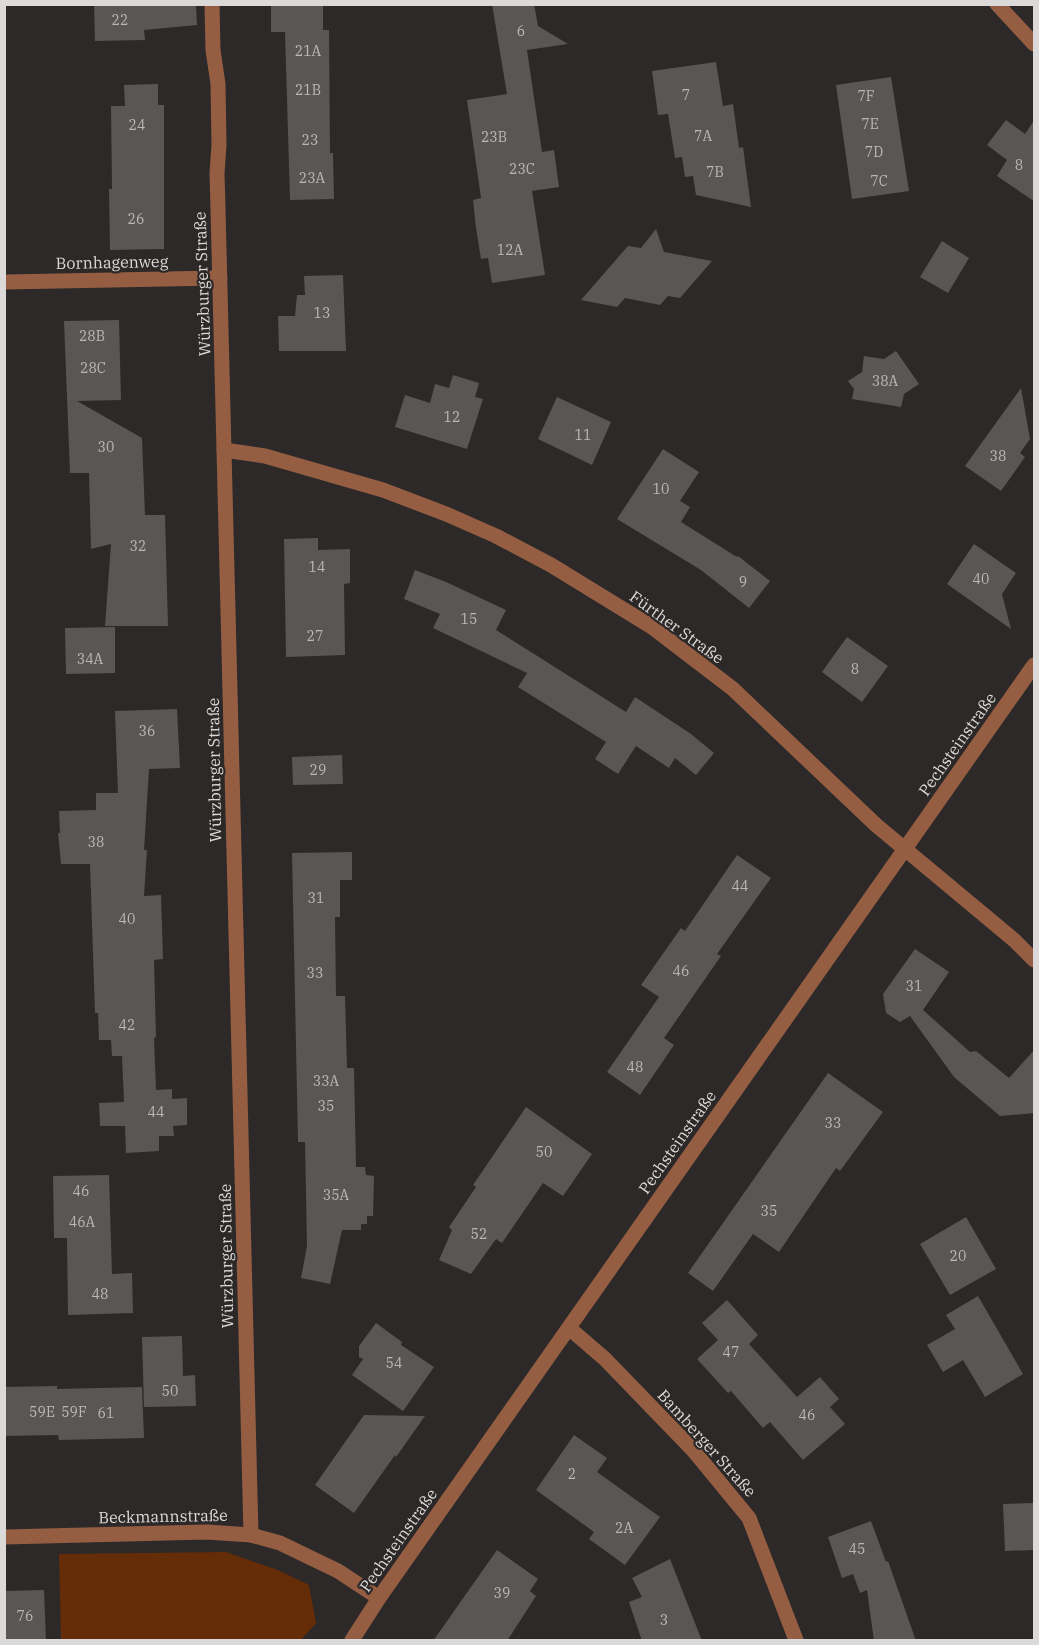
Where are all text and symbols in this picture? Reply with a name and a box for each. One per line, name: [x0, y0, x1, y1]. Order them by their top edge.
house number: 22: [112, 11, 128, 29]
house number: 6: [517, 22, 525, 40]
house number: 21A: [295, 42, 322, 60]
house number: 21B: [295, 81, 321, 99]
house number: 7: [682, 86, 690, 104]
house number: 7F: [857, 87, 875, 105]
house number: 7E: [861, 115, 879, 133]
house number: 24: [129, 116, 145, 134]
house number: 7A: [694, 127, 712, 145]
house number: 23B: [481, 128, 507, 146]
house number: 23: [302, 131, 318, 149]
house number: 7D: [865, 143, 883, 161]
house number: 8: [1015, 156, 1023, 174]
house number: 23C: [509, 160, 535, 178]
house number: 7B: [706, 163, 724, 181]
house number: 23A: [299, 169, 326, 187]
house number: 7C: [870, 172, 888, 190]
house number: 26: [128, 210, 144, 228]
street label: Würzburger Straße: [189, 211, 215, 357]
house number: 12A: [497, 241, 524, 259]
street label: Bornhagenweg: [56, 251, 169, 273]
house number: 13: [314, 304, 330, 322]
house number: 28B: [79, 327, 105, 345]
house number: 28C: [80, 359, 106, 377]
house number: 38A: [872, 372, 899, 390]
house number: 12: [444, 408, 460, 426]
house number: 11: [575, 426, 591, 444]
house number: 30: [98, 438, 114, 456]
house number: 38: [990, 447, 1006, 465]
house number: 10: [653, 480, 669, 498]
house number: 32: [130, 537, 146, 555]
house number: 14: [309, 558, 325, 576]
house number: 40: [973, 570, 989, 588]
house number: 9: [739, 573, 747, 591]
street label: Fürther Straße: [626, 586, 728, 668]
house number: 15: [461, 610, 477, 628]
house number: 27: [307, 627, 323, 645]
house number: 34A: [77, 650, 104, 668]
house number: 8: [851, 660, 859, 678]
street label: Pechsteinstraße: [914, 688, 1000, 800]
street label: Würzburger Straße: [203, 697, 225, 843]
house number: 36: [139, 722, 155, 740]
house number: 29: [310, 761, 326, 779]
house number: 38: [88, 833, 104, 851]
house number: 44: [732, 877, 748, 895]
house number: 31: [308, 889, 324, 907]
house number: 40: [119, 910, 135, 928]
house number: 46: [673, 962, 689, 980]
house number: 33: [307, 964, 323, 982]
house number: 31: [906, 977, 922, 995]
house number: 42: [119, 1016, 135, 1034]
house number: 48: [627, 1058, 643, 1076]
house number: 33A: [313, 1072, 340, 1090]
street label: Pechsteinstraße: [634, 1086, 720, 1198]
house number: 35: [318, 1097, 334, 1115]
house number: 44: [148, 1103, 164, 1121]
house number: 33: [825, 1114, 841, 1132]
house number: 50: [536, 1143, 552, 1161]
house number: 46: [73, 1182, 89, 1200]
street label: Würzburger Straße: [215, 1183, 237, 1329]
house number: 35A: [323, 1186, 350, 1204]
house number: 35: [761, 1202, 777, 1220]
house number: 46A: [69, 1213, 96, 1231]
house number: 52: [471, 1225, 487, 1243]
house number: 20: [950, 1247, 966, 1265]
house number: 48: [92, 1285, 108, 1303]
house number: 47: [723, 1343, 739, 1361]
house number: 54: [386, 1354, 402, 1372]
house number: 50: [162, 1382, 178, 1400]
street label: Bamberger Straße: [653, 1385, 761, 1501]
house number: 59E: [29, 1403, 55, 1421]
house number: 59F: [61, 1403, 87, 1421]
house number: 61: [98, 1404, 114, 1422]
house number: 46: [799, 1406, 815, 1424]
house number: 2: [568, 1465, 576, 1483]
street label: Pechsteinstraße: [355, 1484, 441, 1596]
street label: Beckmannstraße: [98, 1505, 228, 1527]
house number: 2A: [615, 1519, 633, 1537]
house number: 45: [849, 1540, 865, 1558]
house number: 39: [494, 1584, 510, 1602]
house number: 76: [17, 1607, 33, 1625]
house number: 3: [660, 1611, 668, 1629]

